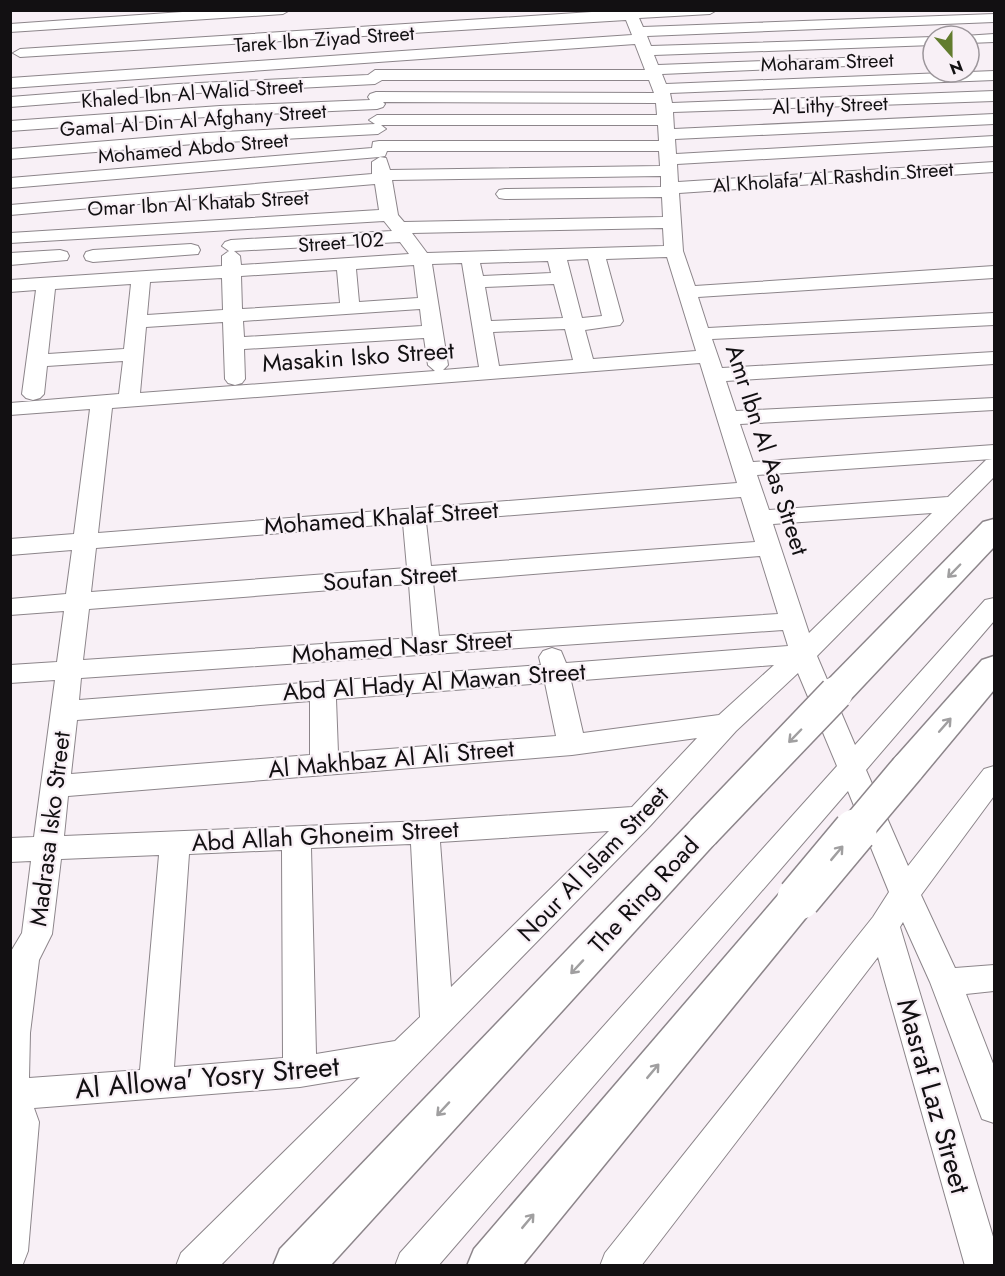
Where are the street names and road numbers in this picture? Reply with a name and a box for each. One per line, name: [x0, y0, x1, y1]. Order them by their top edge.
street label: Tarek Ibn Ziyad Street: [233, 19, 416, 60]
street label: Moharam Street: [760, 46, 894, 79]
street label: Khaled Ibn Al Walid Street: [80, 71, 304, 116]
street label: Al Lithy Street: [772, 89, 889, 122]
street label: Gamal Al Din Al Afghany Street: [59, 97, 328, 144]
street label: Mohamed Abdo Street: [97, 126, 290, 171]
street label: Al Kholafa' Al Rashdin Street: [712, 155, 955, 200]
street label: Omar Ibn Al Khatab Street: [87, 183, 310, 224]
street label: Street 102: [297, 225, 385, 260]
street label: Masakin Isko Street: [261, 332, 455, 381]
street label: Amr Ibn Al Aas Street: [717, 340, 818, 560]
street label: Mohamed Khalaf Street: [263, 492, 500, 543]
street label: Soufan Street: [322, 555, 458, 600]
street label: Mohamed Nasr Street: [290, 621, 514, 672]
street label: Abd Al Hady Al Mawan Street: [281, 653, 587, 710]
street label: Madrasa Isko Street: [20, 729, 79, 928]
street label: Al Makhbaz Al Ali Street: [267, 730, 516, 787]
street label: Nour Al Islam Street: [509, 778, 676, 949]
street label: Abd Allah Ghoneim Street: [191, 811, 460, 860]
street label: The Ring Road: [580, 829, 707, 961]
street label: Masraf Laz Street: [886, 994, 981, 1199]
street label: Al Allowa' Yosry Street: [73, 1046, 341, 1109]

